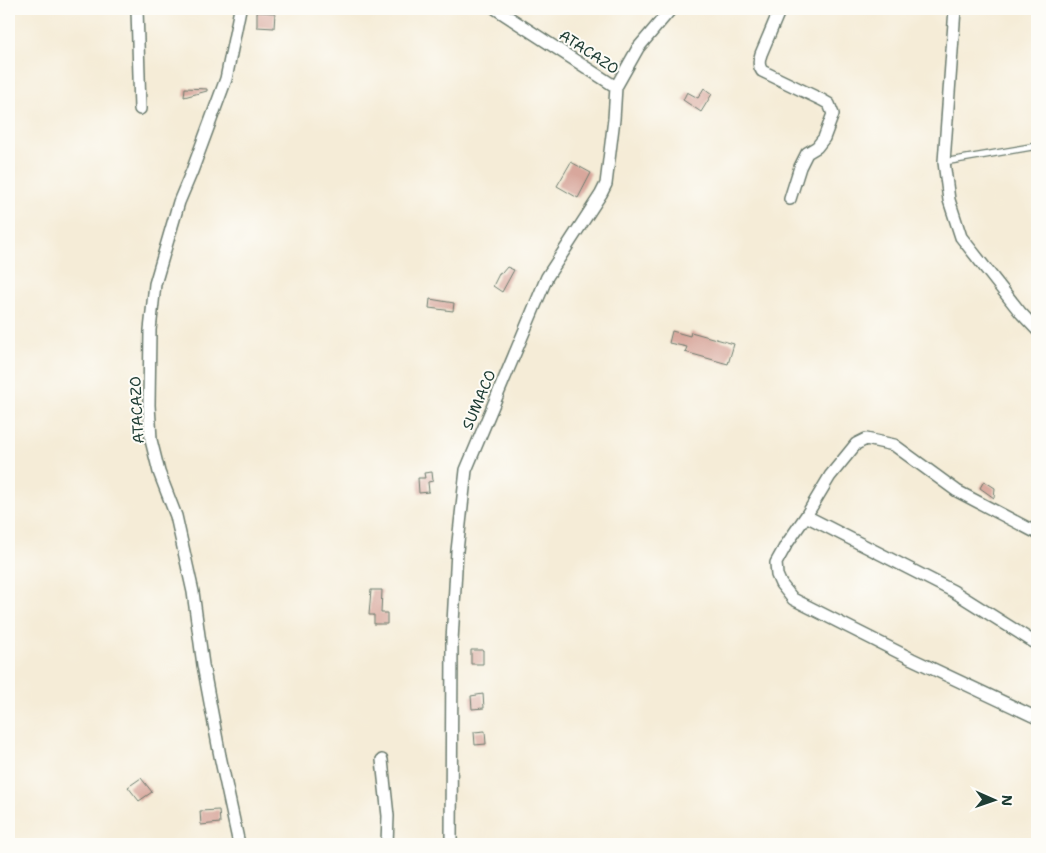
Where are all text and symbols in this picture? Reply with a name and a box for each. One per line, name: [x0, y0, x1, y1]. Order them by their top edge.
street label: ATACAZO: [555, 25, 623, 79]
street label: SUMACO: [457, 367, 501, 433]
street label: ATACAZO: [125, 376, 149, 444]
north arrow: [968, 776, 1018, 826]
text: N: [998, 795, 1016, 806]

